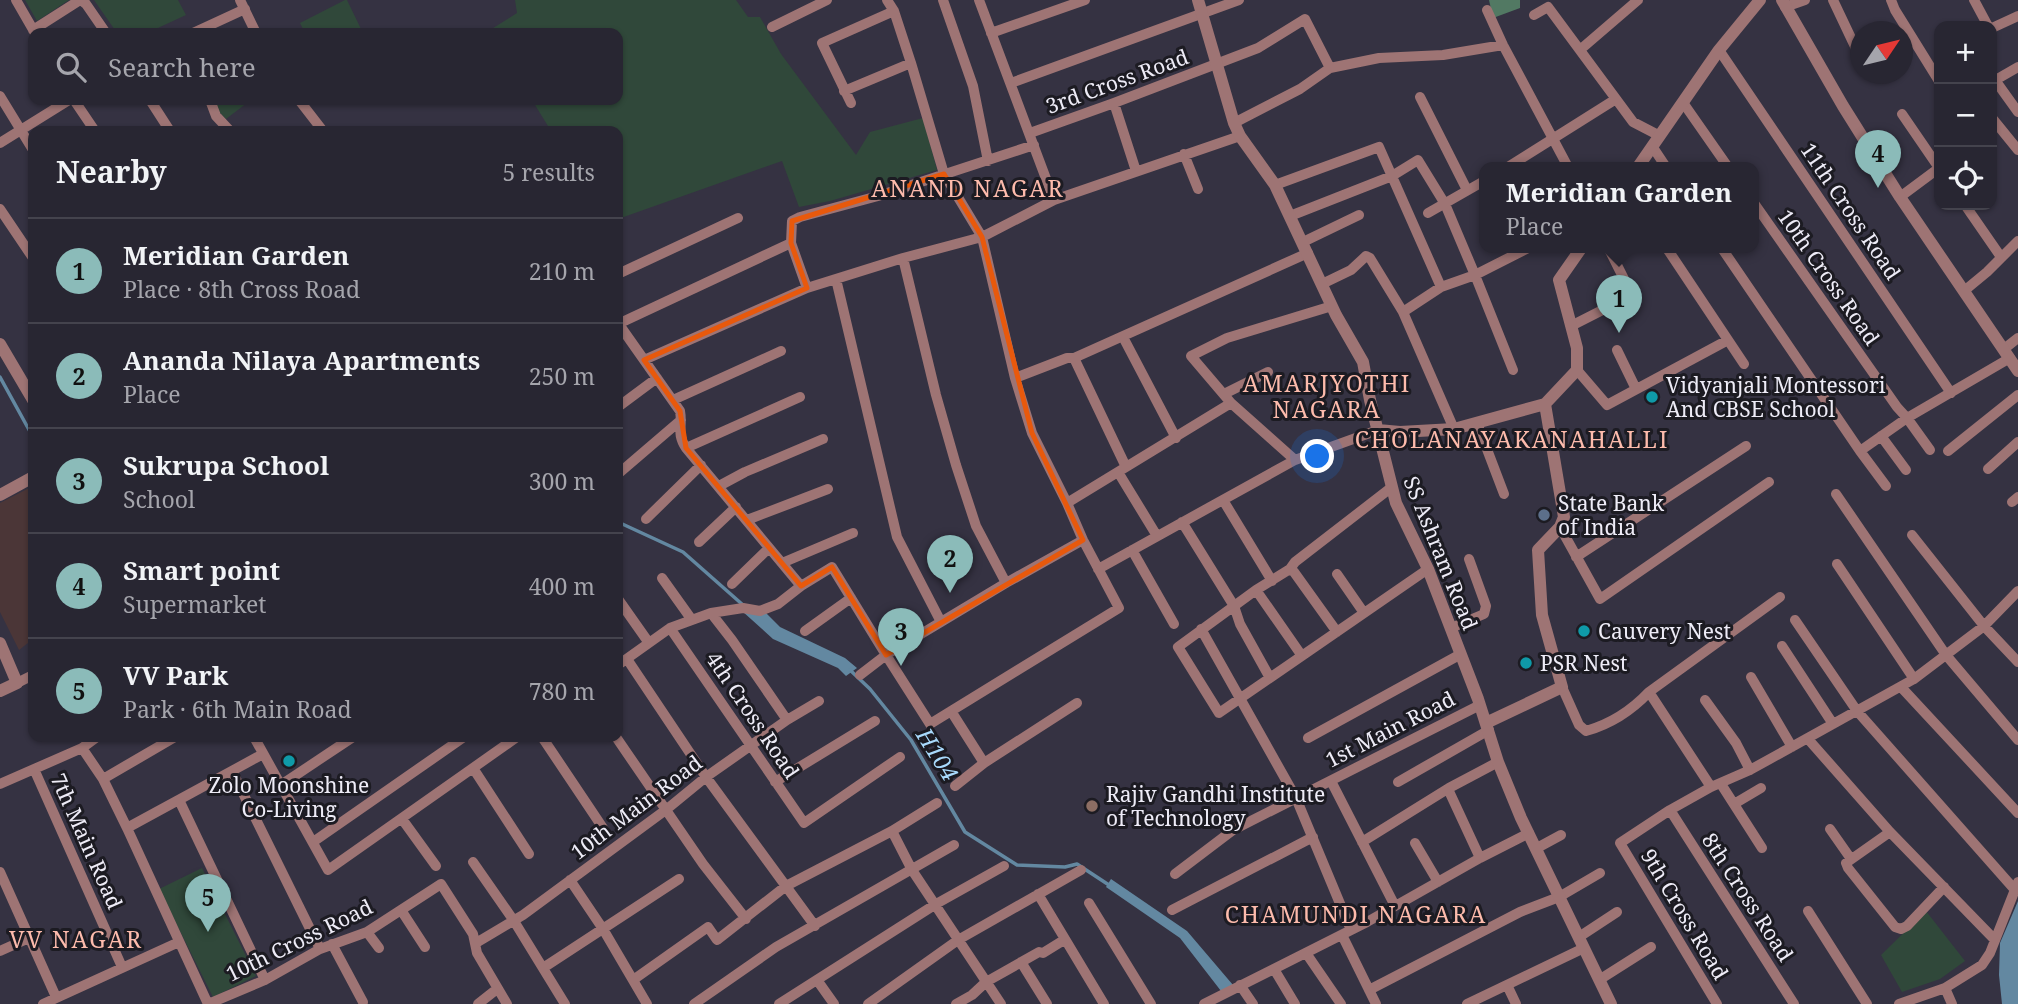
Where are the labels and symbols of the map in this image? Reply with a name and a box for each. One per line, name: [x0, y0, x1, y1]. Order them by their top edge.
north arrow: [1850, 21, 1913, 84]
street label: 3rd Cross Road: [1042, 42, 1192, 120]
pin: 4: [1855, 130, 1901, 188]
street label: 11th Cross Road: [1795, 137, 1907, 285]
district label: ANAND NAGAR: [871, 172, 1065, 204]
street label: 10th Cross Road: [1772, 204, 1886, 350]
pin: 1: [1596, 275, 1642, 333]
district label: AMARJYOTHI NAGARA: [1243, 367, 1411, 425]
place label: Vidyanjali Montessori And CBSE School: [1666, 371, 1886, 423]
marker: Vidyanjali Montessori And CBSE School: [1644, 389, 1660, 405]
district label: CHOLANAYAKANAHALLI: [1355, 423, 1669, 455]
your location: [1300, 439, 1334, 473]
street label: SS Ashram Road: [1397, 472, 1485, 634]
place label: State Bank of India: [1558, 489, 1665, 541]
marker: State Bank of India: [1536, 507, 1552, 523]
pin: 2: [927, 535, 973, 593]
pin: 3: [878, 608, 924, 666]
place label: Cauvery Nest: [1598, 617, 1731, 645]
marker: Cauvery Nest: [1576, 623, 1592, 639]
street label: 4th Cross Road: [700, 646, 806, 784]
place label: PSR Nest: [1540, 649, 1627, 677]
marker: PSR Nest: [1518, 655, 1534, 671]
street label: 1st Main Road: [1320, 684, 1460, 774]
water label: H104: [909, 721, 967, 787]
street label: 10th Main Road: [565, 748, 707, 866]
marker: Zolo Moonshine Co-Living: [281, 753, 297, 769]
street label: 7th Main Road: [45, 769, 129, 913]
place label: Zolo Moonshine Co-Living: [209, 771, 369, 823]
place label: Rajiv Gandhi Institute of Technology: [1106, 780, 1325, 832]
marker: Rajiv Gandhi Institute of Technology: [1084, 798, 1100, 814]
street label: 8th Cross Road: [1696, 827, 1800, 967]
street label: 9th Cross Road: [1635, 843, 1735, 985]
pin: 5: [185, 874, 231, 932]
street label: 10th Cross Road: [221, 892, 377, 988]
district label: CHAMUNDI NAGARA: [1225, 898, 1487, 930]
district label: VV NAGAR: [9, 923, 143, 955]

